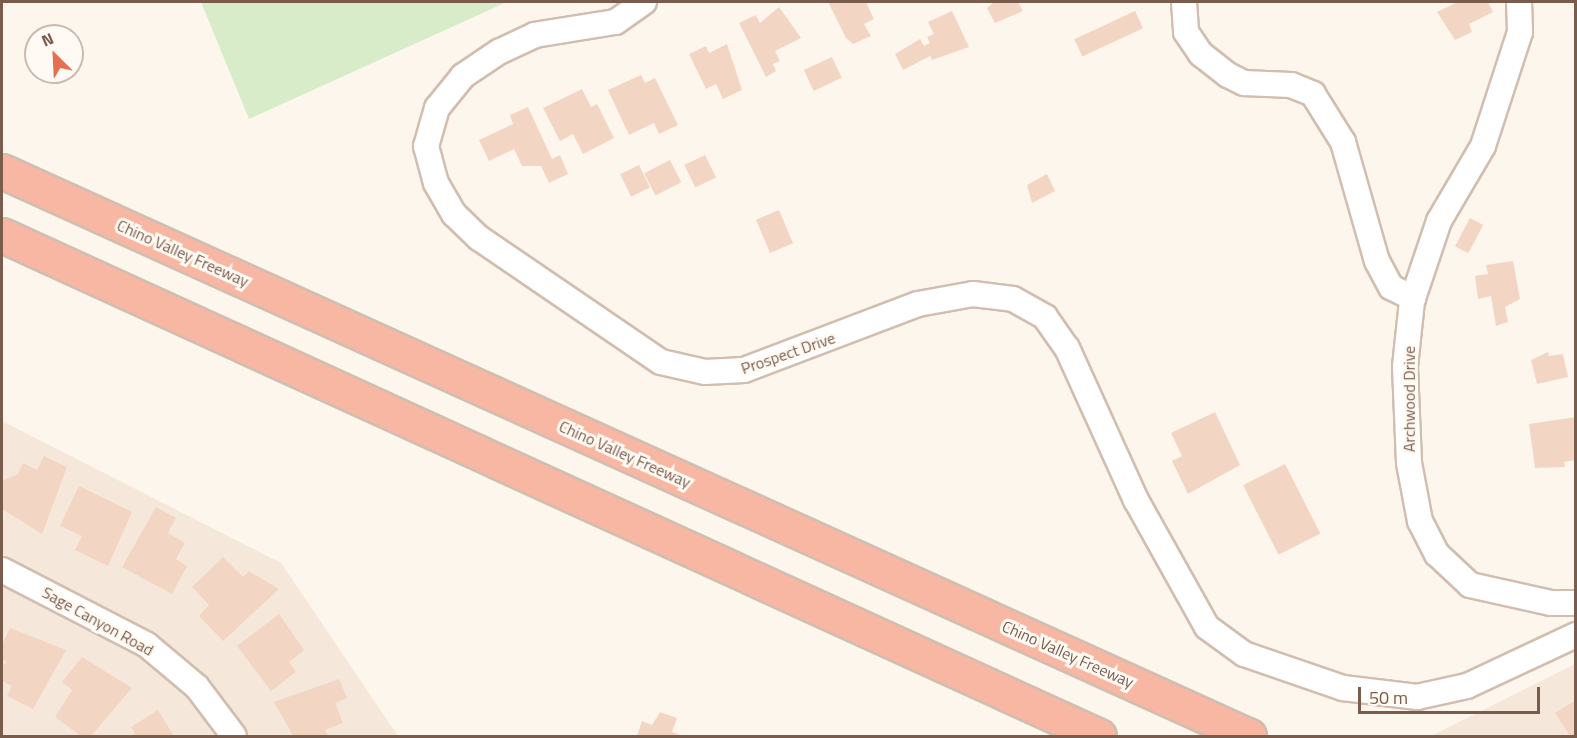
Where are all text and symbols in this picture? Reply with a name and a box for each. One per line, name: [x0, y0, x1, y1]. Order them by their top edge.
north arrow: [24, 24, 84, 84]
text: N: [38, 26, 57, 53]
street label: Chino Valley Freeway: [114, 215, 252, 291]
street label: Prospect Drive: [738, 328, 838, 378]
street label: Archwood Drive: [1399, 346, 1419, 452]
street label: Chino Valley Freeway: [556, 416, 694, 492]
street label: Sage Canyon Road: [39, 582, 157, 660]
street label: Chino Valley Freeway: [999, 616, 1137, 692]
scale bar: [1361, 675, 1542, 713]
text: 50 m: [1369, 684, 1408, 711]

